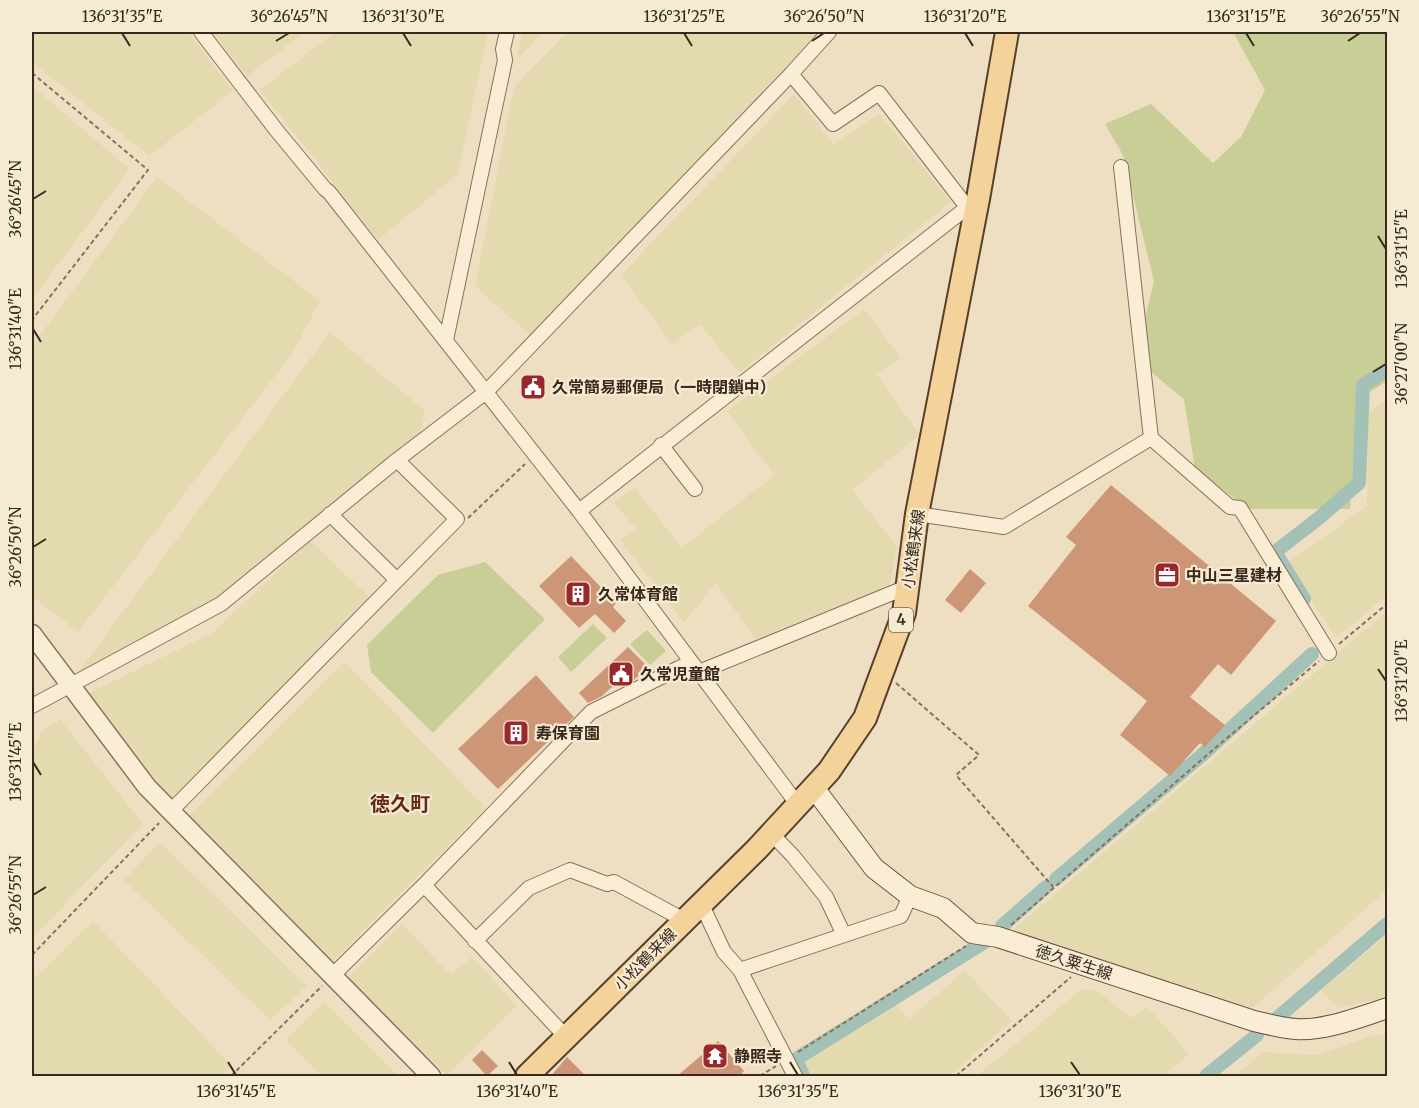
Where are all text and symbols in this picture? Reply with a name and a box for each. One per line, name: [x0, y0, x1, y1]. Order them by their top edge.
text: 136°31'35"E: [82, 7, 163, 26]
text: 36°26'45"N: [250, 7, 328, 26]
text: 136°31'30"E: [362, 7, 445, 26]
text: 136°31'25"E: [644, 7, 725, 26]
text: 36°26'50"N: [784, 7, 865, 26]
text: 136°31'20"E: [924, 7, 1007, 26]
text: 136°31'15"E: [1207, 7, 1286, 26]
text: 36°26'55"N: [1321, 7, 1400, 26]
text: 36°26'45"N: [6, 160, 25, 238]
text: 136°31'15"E: [1392, 209, 1411, 288]
text: 136°31'40"E: [6, 288, 25, 370]
text: 36°27'00"N: [1392, 323, 1411, 405]
public building icon: 久常簡易郵便局（一時閉鎖中）: [518, 372, 548, 402]
place label: 久常簡易郵便局（一時閉鎖中）: [552, 377, 776, 397]
text: 36°26'50"N: [6, 506, 25, 587]
street label: 小松鶴来線: [898, 508, 928, 590]
office icon: 中山三星建材: [1152, 560, 1182, 590]
place label: 中山三星建材: [1186, 565, 1282, 585]
building icon: 久常体育館: [563, 579, 593, 609]
place label: 久常体育館: [598, 584, 678, 604]
road number: 4: [889, 608, 913, 632]
text: 136°31'20"E: [1392, 639, 1411, 722]
public building icon: 久常児童館: [606, 659, 636, 689]
place label: 久常児童館: [640, 664, 720, 684]
building icon: 寿保育園: [501, 718, 531, 748]
text: 136°31'45"E: [6, 722, 25, 802]
place label: 寿保育園: [536, 723, 600, 743]
district label: 徳久町: [370, 791, 430, 816]
text: 36°26'55"N: [6, 855, 25, 935]
street label: 小松鶴来線: [610, 924, 680, 994]
street label: 徳久粟生線: [1033, 940, 1115, 984]
temple icon: 静照寺: [700, 1041, 730, 1071]
place label: 静照寺: [734, 1046, 782, 1066]
text: 136°31'45"E: [196, 1082, 276, 1101]
text: 136°31'40"E: [476, 1082, 558, 1101]
text: 136°31'35"E: [758, 1082, 839, 1101]
text: 136°31'30"E: [1039, 1082, 1122, 1101]

